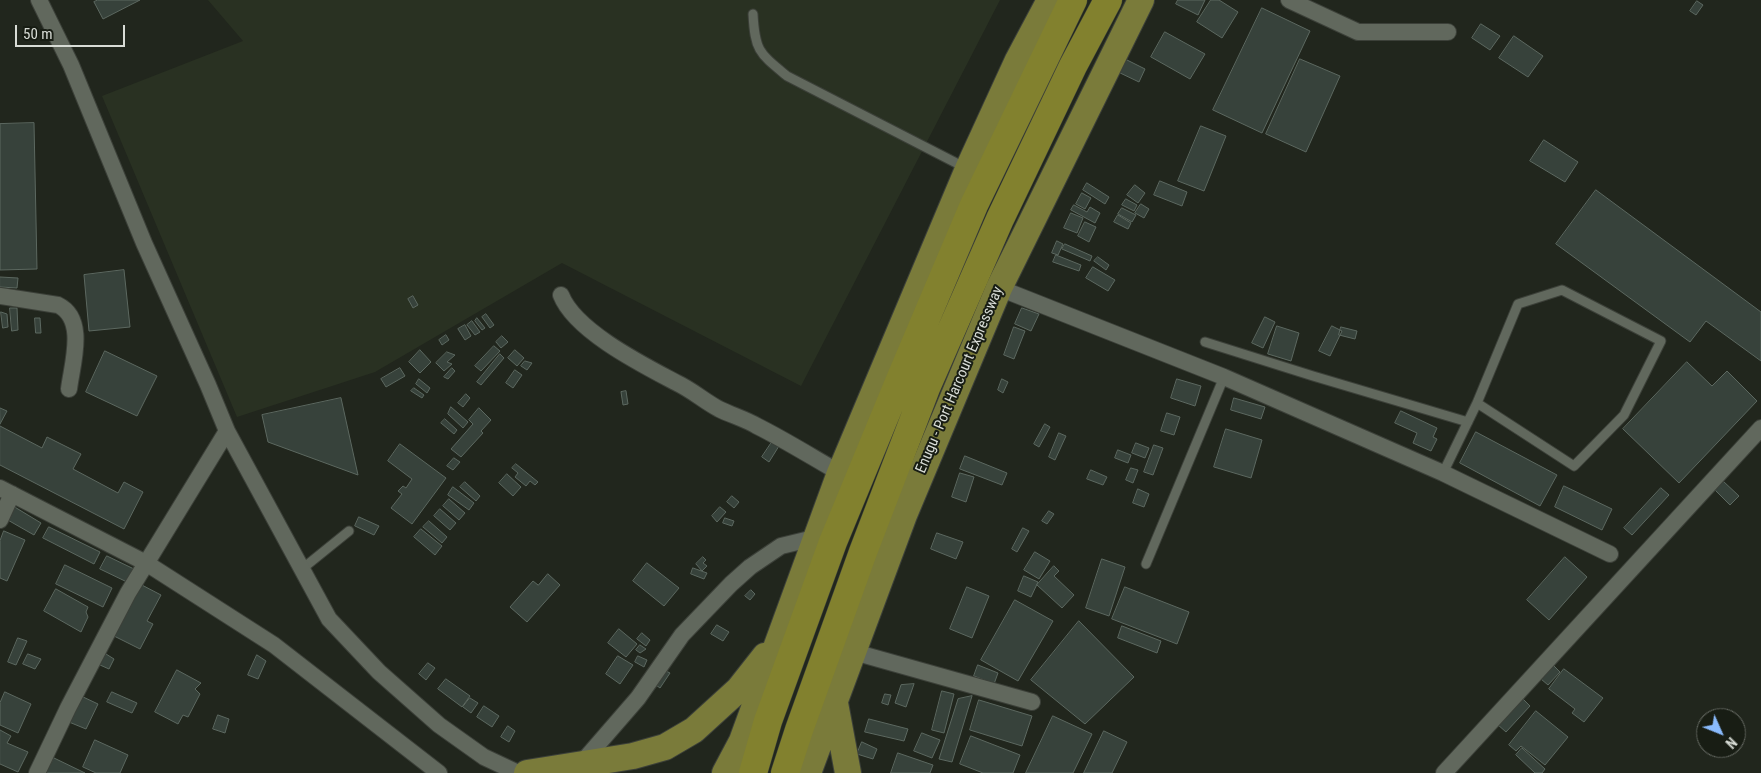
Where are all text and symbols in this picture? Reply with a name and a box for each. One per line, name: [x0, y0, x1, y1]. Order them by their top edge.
scale bar: [18, 15, 128, 47]
text: 50 m: [23, 25, 53, 43]
street label: Enugu - Port Harcourt Expressway: [912, 284, 1008, 476]
north arrow: [1696, 708, 1746, 758]
text: N: [1722, 734, 1740, 751]

